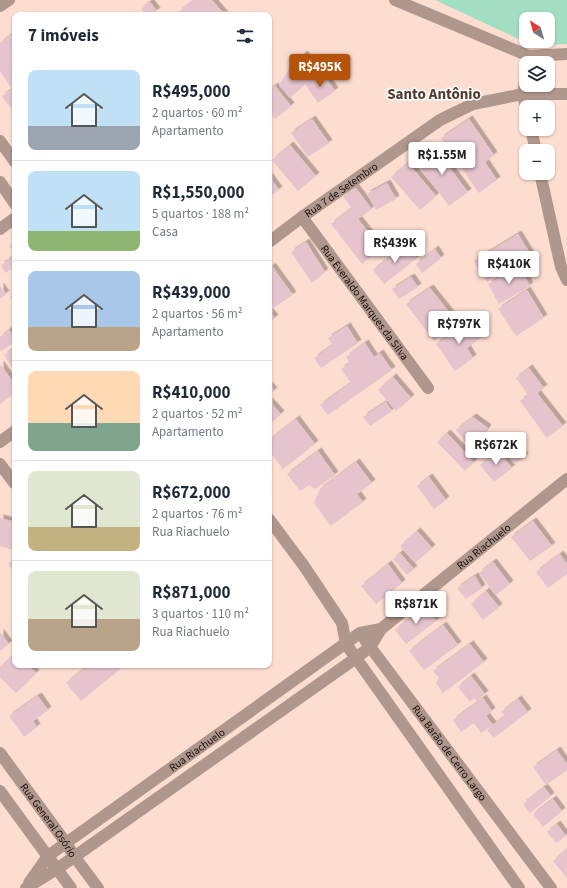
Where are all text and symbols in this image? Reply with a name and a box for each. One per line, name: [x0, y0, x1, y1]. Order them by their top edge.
north arrow: [519, 12, 555, 48]
map controls: [519, 12, 555, 180]
text: 7 imóveis: [28, 24, 99, 48]
icon: filters: [234, 25, 256, 47]
pin: R$495K: [287, 54, 353, 88]
button: layers: [519, 56, 555, 92]
text: R$495K: [298, 58, 342, 76]
text: R$495,000: [152, 80, 230, 104]
district label: Santo Antônio: [387, 84, 481, 105]
icon: home: [60, 86, 108, 134]
button: +: [519, 100, 555, 136]
text: 2 quartos · 60 m²: [152, 104, 243, 122]
text: Apartamento: [152, 122, 223, 140]
pin: R$1.55M: [405, 142, 479, 176]
button: −: [519, 144, 555, 180]
text: R$1.55M: [417, 146, 467, 164]
street label: Rua 7 de Setembro: [301, 159, 381, 221]
text: R$1,550,000: [152, 181, 244, 205]
icon: home: [60, 187, 108, 235]
text: 5 quartos · 188 m²: [152, 205, 249, 223]
text: Casa: [152, 223, 178, 241]
pin: R$439K: [362, 230, 428, 264]
text: R$439K: [373, 234, 417, 252]
street label: Rua Everaldo Marques da Silva: [317, 242, 412, 363]
pin: R$410K: [476, 251, 542, 285]
text: R$410K: [487, 255, 531, 273]
text: R$439,000: [152, 281, 230, 305]
icon: home: [60, 287, 108, 335]
text: 2 quartos · 56 m²: [152, 305, 243, 323]
pin: R$797K: [426, 311, 492, 345]
text: R$797K: [437, 315, 481, 333]
text: Apartamento: [152, 323, 223, 341]
text: R$410,000: [152, 381, 230, 405]
icon: home: [60, 387, 108, 435]
text: 2 quartos · 52 m²: [152, 405, 243, 423]
text: Apartamento: [152, 423, 223, 441]
pin: R$672K: [463, 432, 529, 466]
text: R$672K: [474, 436, 518, 454]
text: R$672,000: [152, 481, 230, 505]
icon: home: [60, 487, 108, 535]
text: 2 quartos · 76 m²: [152, 505, 243, 523]
street label: Rua Riachuelo: [453, 520, 514, 573]
text: Rua Riachuelo: [152, 523, 230, 541]
text: R$871,000: [152, 581, 230, 605]
icon: home: [60, 587, 108, 635]
pin: R$871K: [383, 591, 449, 625]
text: R$871K: [394, 595, 438, 613]
text: 3 quartos · 110 m²: [152, 605, 249, 623]
text: Rua Riachuelo: [152, 623, 230, 641]
street label: Rua Barão de Cerro Largo: [409, 702, 491, 804]
street label: Rua Riachuelo: [166, 724, 228, 775]
street label: Rua General Osório: [17, 780, 81, 860]

